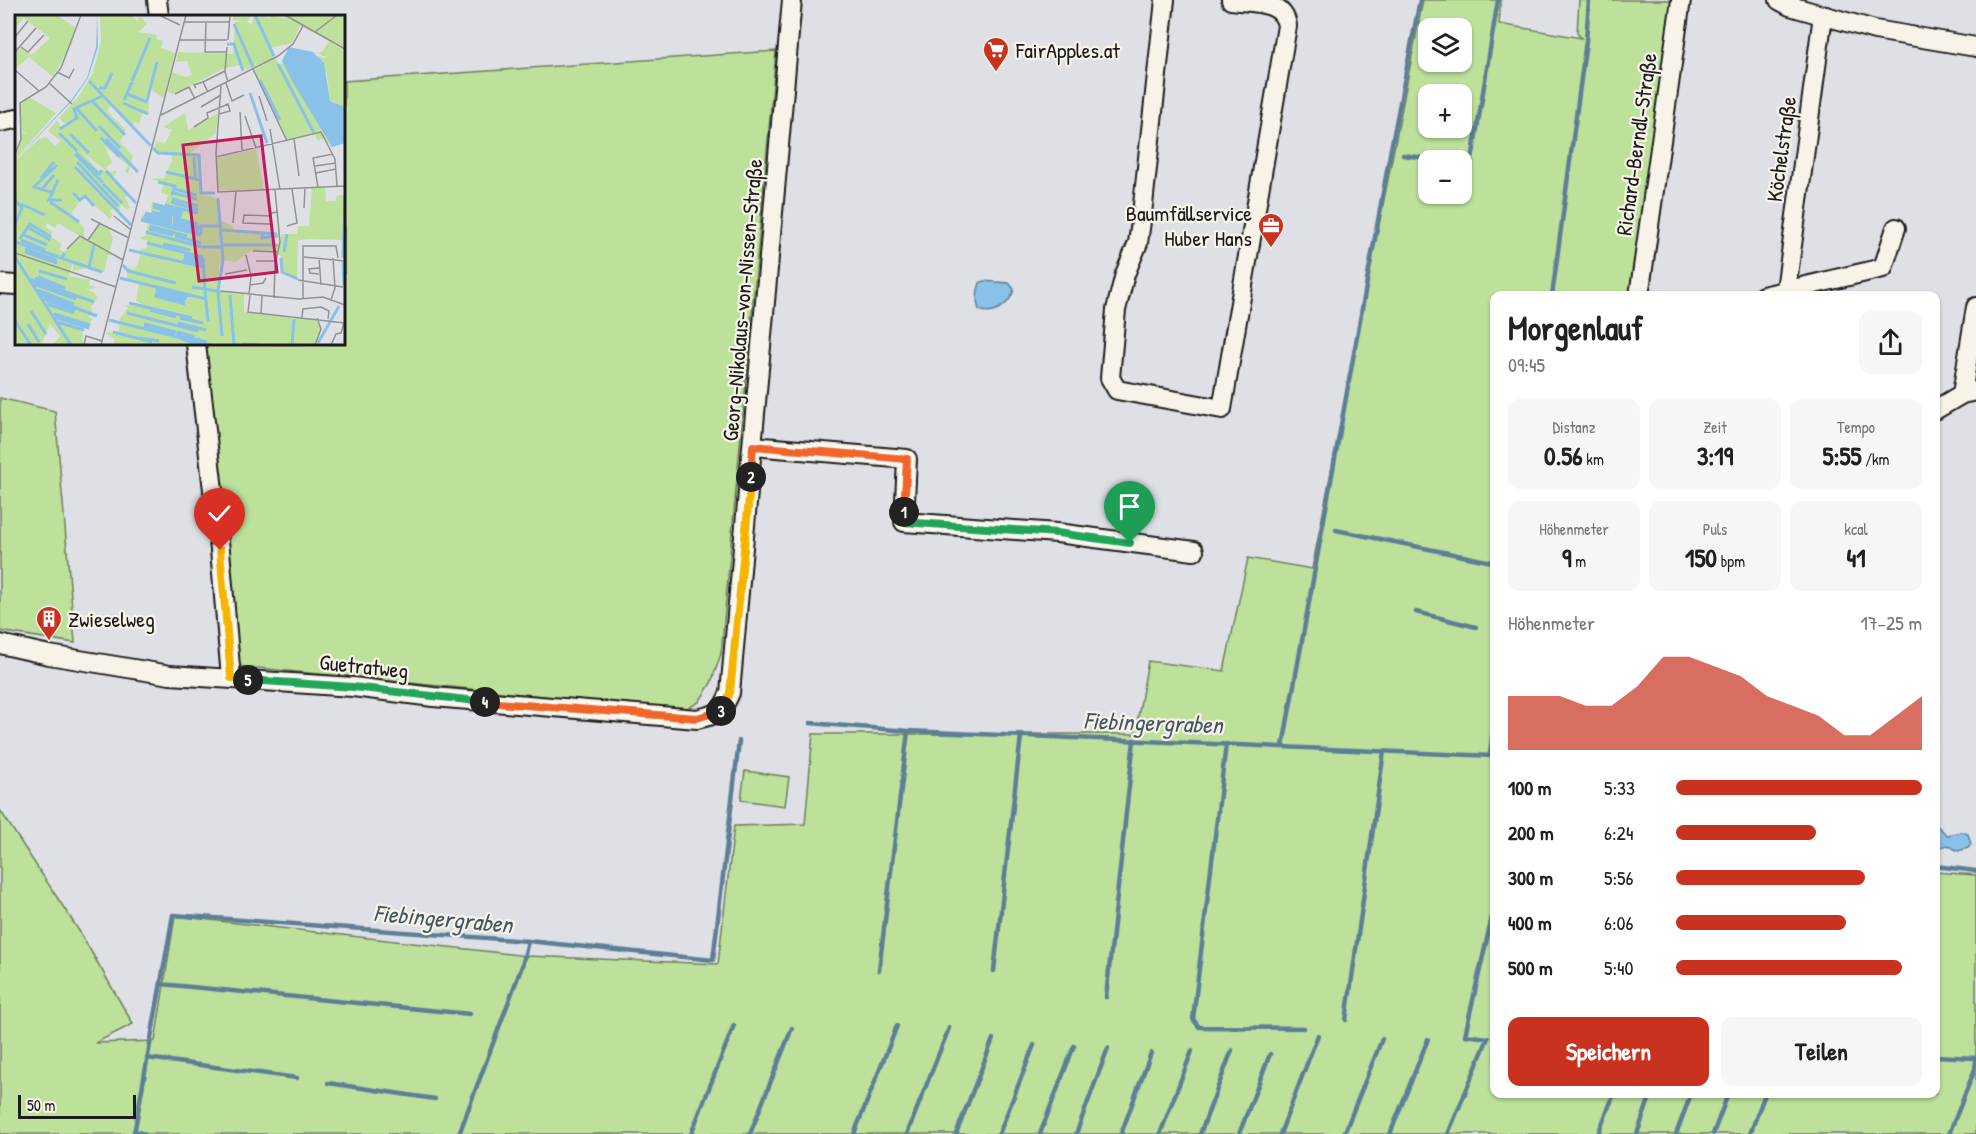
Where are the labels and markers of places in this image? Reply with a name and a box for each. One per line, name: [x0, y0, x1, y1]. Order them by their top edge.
supermarket icon: FairApples.at: [981, 35, 1011, 73]
place label: FairApples.at: [1015, 35, 1120, 65]
place label: Baumfällservice Huber Hans: [1126, 198, 1252, 253]
office icon: Baumfällservice Huber Hans: [1256, 211, 1286, 249]
pin: 2: [736, 462, 766, 492]
pin: [1104, 481, 1155, 543]
pin: [194, 488, 245, 550]
pin: 1: [889, 497, 919, 527]
building icon: Zwieselweg: [34, 604, 64, 642]
place label: Zwieselweg: [68, 604, 155, 634]
pin: 5: [233, 665, 263, 695]
pin: 4: [470, 687, 500, 717]
pin: 3: [706, 696, 736, 726]

